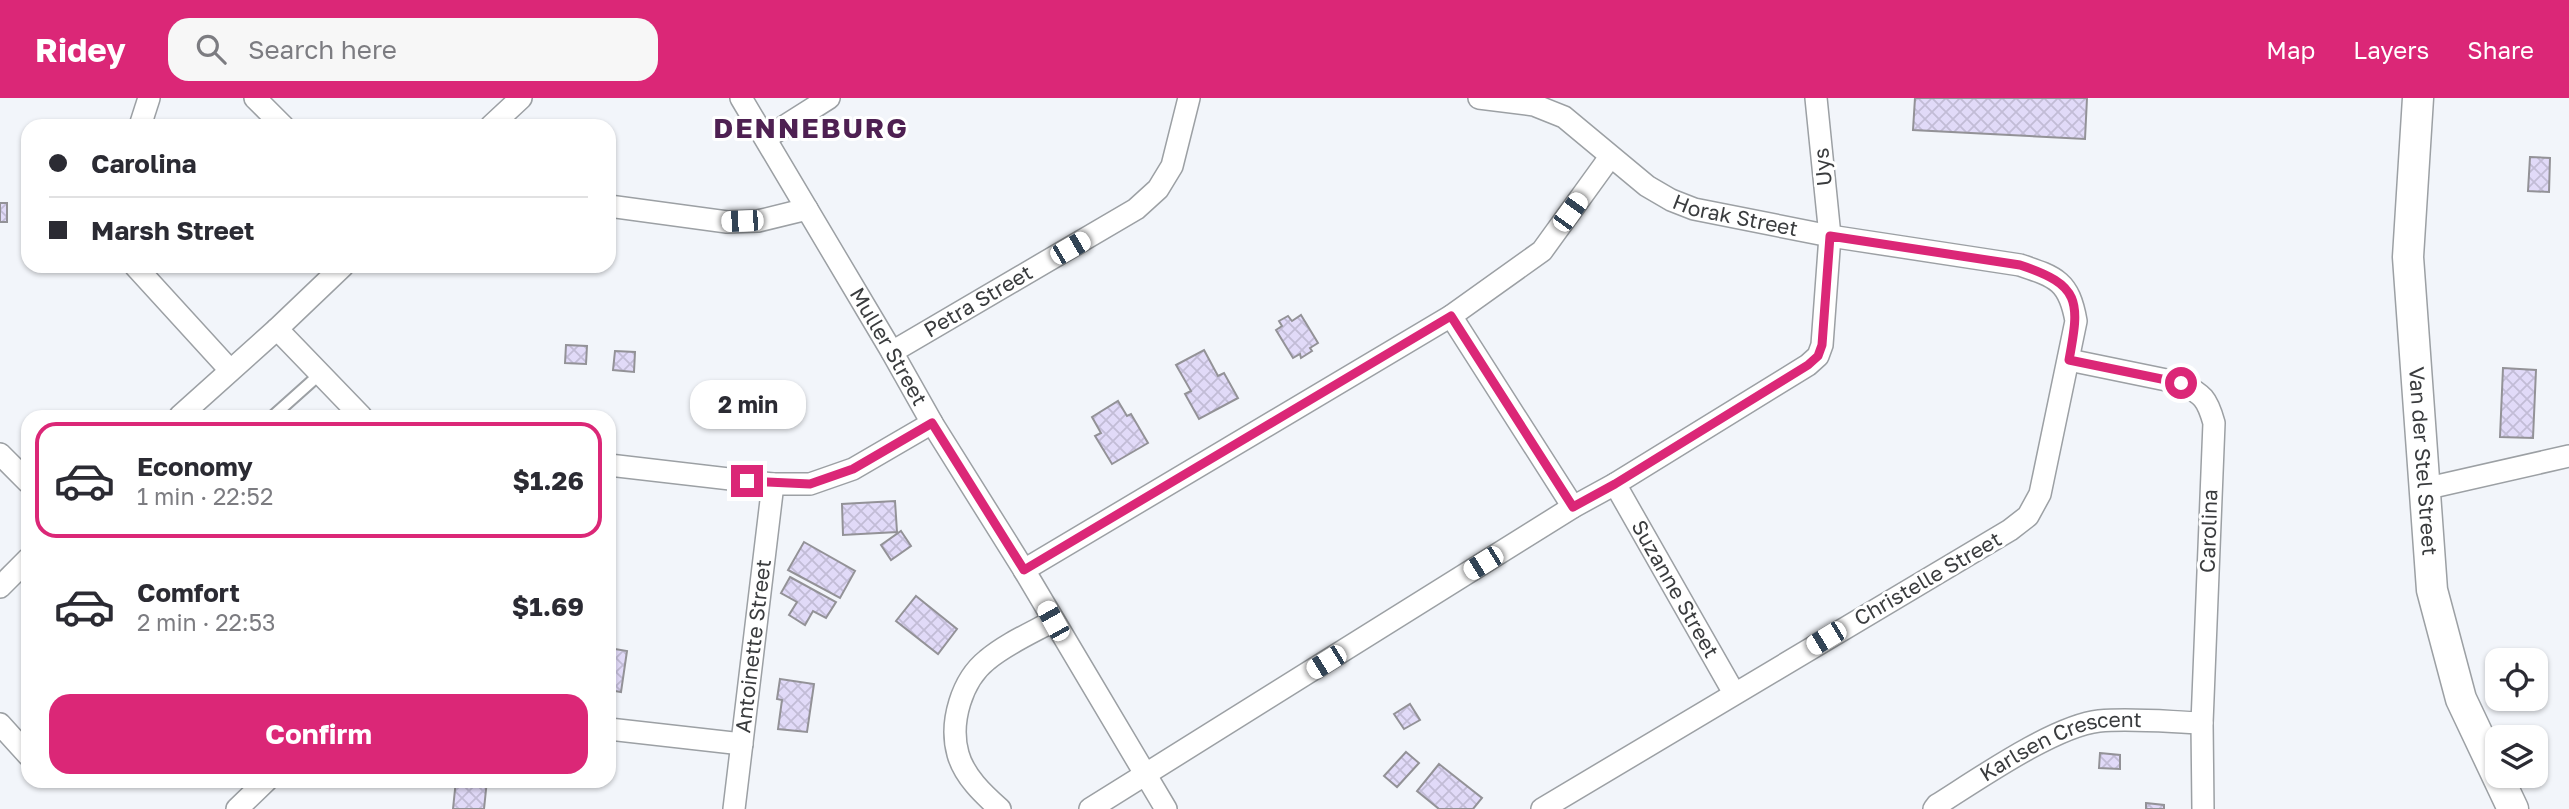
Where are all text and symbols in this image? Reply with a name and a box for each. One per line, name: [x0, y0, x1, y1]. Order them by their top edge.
search box: [168, 18, 658, 81]
text: Ridey: [35, 30, 126, 69]
icon: search: [192, 30, 230, 68]
text: Search here: [248, 34, 397, 65]
text: Map: [2266, 35, 2315, 64]
text: Layers: [2353, 35, 2429, 64]
text: Share: [2467, 35, 2534, 64]
district label: DENNEBURG: [713, 111, 909, 144]
street label: Uys: [1807, 147, 1837, 187]
text: Carolina: [91, 148, 197, 179]
street label: Horak Street: [1669, 188, 1800, 241]
car: [1550, 189, 1591, 235]
car: [721, 210, 764, 232]
text: Marsh Street: [91, 215, 254, 246]
car: [1047, 228, 1094, 268]
street label: Petra Street: [919, 259, 1037, 342]
street label: Muller Street: [845, 283, 933, 410]
street label: Van der Stel Street: [2404, 366, 2443, 556]
route start: [2165, 367, 2197, 399]
callout: 2 min: [689, 380, 805, 428]
text: 2 min: [718, 390, 778, 418]
icon: car: [53, 449, 116, 512]
text: Economy: [137, 451, 253, 482]
text: $1.26: [512, 465, 584, 496]
route end: [731, 465, 763, 497]
text: 1 min · 22:52: [137, 482, 273, 510]
street label: Carolina: [2194, 489, 2222, 573]
street label: Suzanne Street: [1626, 515, 1725, 662]
street label: Christelle Street: [1849, 525, 2006, 631]
car: [1460, 543, 1507, 583]
street label: Antoinette Street: [729, 558, 776, 734]
icon: car: [53, 575, 116, 638]
text: Comfort: [137, 577, 240, 608]
text: $1.69: [512, 591, 584, 622]
car: [1034, 598, 1073, 644]
text: 2 min · 22:53: [137, 608, 276, 636]
car: [1803, 618, 1850, 658]
car: [1303, 642, 1350, 682]
map controls: [2485, 648, 2548, 788]
button: locate: [2485, 648, 2548, 711]
button: Confirm: [49, 694, 588, 774]
street label: Karlsen Crescent: [1975, 706, 2142, 786]
button: layers: [2485, 725, 2548, 788]

